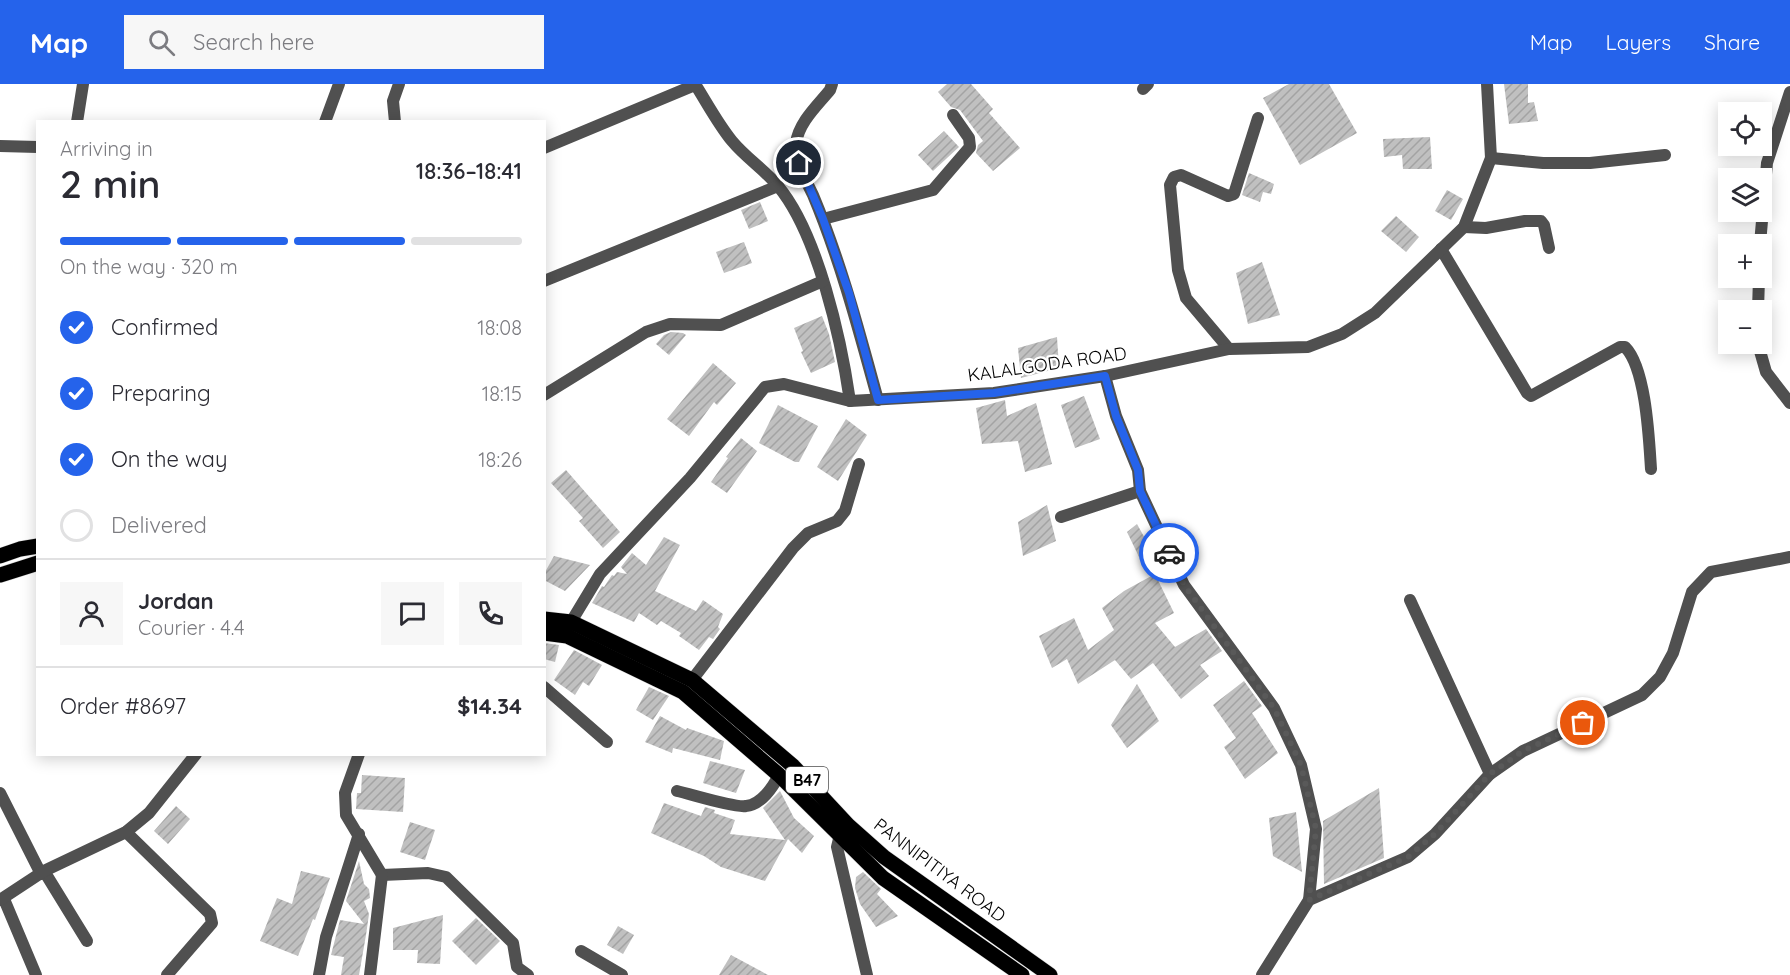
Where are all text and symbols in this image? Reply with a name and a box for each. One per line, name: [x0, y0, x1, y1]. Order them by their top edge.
search box: [124, 15, 544, 69]
text: Map: [30, 25, 88, 60]
icon: search: [145, 26, 178, 59]
text: Search here: [193, 28, 315, 56]
text: Map: [1530, 29, 1573, 55]
text: Layers: [1606, 29, 1671, 55]
text: Share: [1704, 29, 1760, 55]
map controls: [1718, 102, 1772, 354]
button: locate: [1718, 102, 1772, 156]
text: Arriving in: [60, 136, 153, 161]
pin: [773, 137, 824, 188]
icon: home: [782, 146, 815, 179]
text: 18:36–18:41: [416, 157, 522, 185]
text: 2 min: [60, 159, 161, 208]
button: layers: [1718, 168, 1772, 222]
button: +: [1718, 234, 1772, 288]
text: On the way · 320 m: [60, 254, 238, 279]
button: −: [1718, 300, 1772, 354]
icon: check: [60, 311, 93, 344]
text: Confirmed: [111, 313, 218, 341]
text: 18:08: [477, 315, 522, 340]
street label: KALALGODA ROAD: [966, 341, 1128, 387]
icon: check: [60, 377, 93, 410]
text: Preparing: [111, 379, 211, 407]
text: 18:15: [482, 381, 522, 406]
icon: check: [60, 443, 93, 476]
text: On the way: [111, 445, 227, 473]
text: 18:26: [478, 447, 522, 472]
text: Delivered: [111, 511, 207, 539]
courier: [1139, 523, 1199, 583]
icon: car: [1153, 537, 1186, 570]
button: person: [60, 582, 123, 645]
button: chat: [381, 582, 444, 645]
button: phone: [459, 582, 522, 645]
text: Jordan: [138, 587, 214, 615]
text: Courier · 4.4: [138, 615, 244, 640]
text: Order #8697: [60, 692, 186, 720]
text: $14.34: [457, 692, 522, 720]
pin: [1557, 697, 1608, 748]
icon: bag: [1566, 706, 1599, 739]
road number: B47: [786, 767, 828, 793]
street label: PANNIPITIYA ROAD: [870, 813, 1010, 927]

